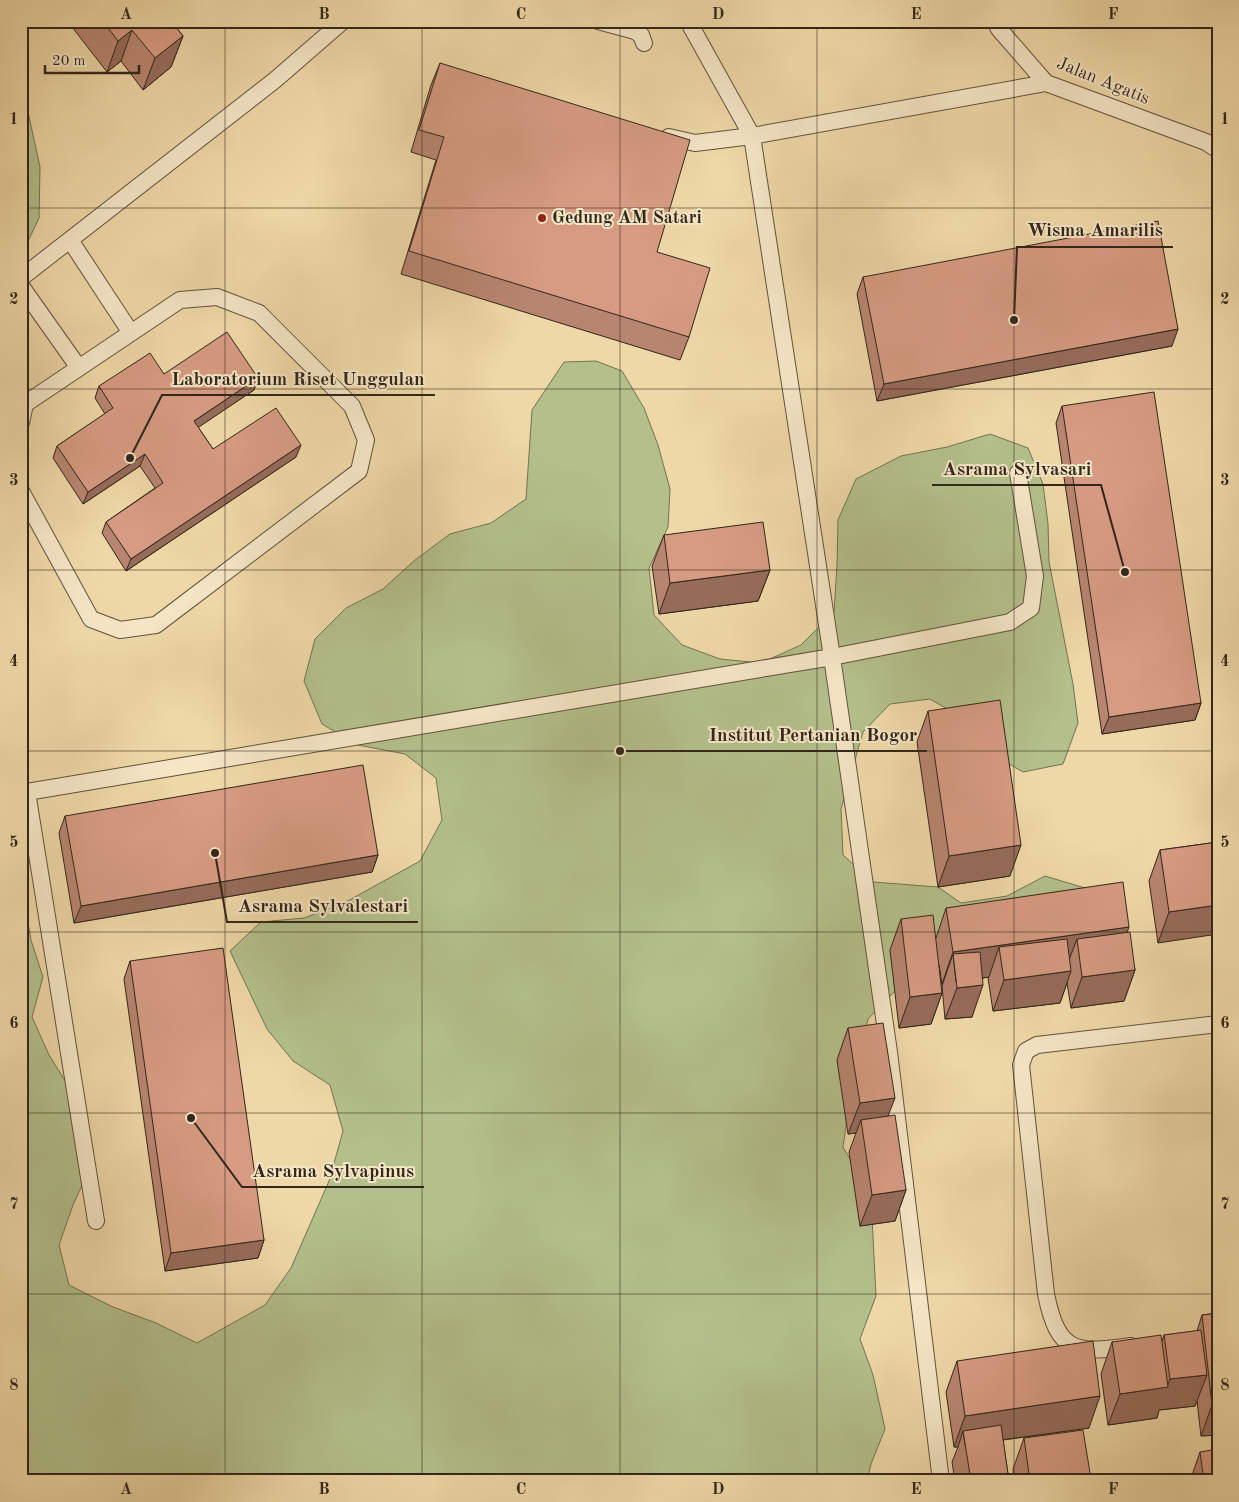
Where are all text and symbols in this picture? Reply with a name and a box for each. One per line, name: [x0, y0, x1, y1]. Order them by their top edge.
text: A: [120, 7, 132, 23]
text: B: [318, 7, 330, 23]
text: C: [516, 7, 526, 23]
text: D: [712, 7, 724, 23]
text: E: [910, 7, 922, 23]
text: F: [1108, 7, 1119, 23]
scale bar: [45, 42, 139, 74]
text: 20 m: [52, 54, 86, 69]
street label: Jalan Agatis: [1054, 54, 1152, 108]
text: 1: [9, 112, 19, 128]
text: 1: [1220, 112, 1230, 128]
place label: Gedung AM Satari: [552, 209, 702, 227]
marker: Gedung AM Satari: [536, 212, 548, 224]
callout: Wisma Amarilis: [1017, 213, 1173, 247]
text: Wisma Amarilis: [1027, 222, 1163, 241]
text: 2: [9, 292, 19, 308]
text: 2: [1220, 292, 1230, 308]
callout: Laboratorium Riset Unggulan: [162, 361, 435, 395]
text: Laboratorium Riset Unggulan: [171, 371, 425, 390]
callout: Asrama Sylvasari: [932, 451, 1101, 485]
text: Asrama Sylvasari: [943, 461, 1092, 480]
text: 3: [9, 473, 19, 489]
text: 3: [1220, 473, 1230, 489]
text: 4: [9, 654, 19, 670]
text: 4: [1220, 654, 1230, 670]
callout: Institut Pertanian Bogor: [698, 717, 927, 751]
text: Institut Pertanian Bogor: [709, 727, 917, 746]
text: 5: [9, 835, 19, 851]
text: 5: [1220, 835, 1230, 851]
callout: Asrama Sylvalestari: [227, 888, 418, 922]
text: Asrama Sylvalestari: [238, 898, 409, 917]
text: 6: [9, 1016, 19, 1032]
text: 6: [1220, 1016, 1230, 1032]
callout: Asrama Sylvapinus: [242, 1153, 424, 1187]
text: Asrama Sylvapinus: [252, 1163, 414, 1182]
text: 7: [9, 1197, 19, 1213]
text: 7: [1220, 1197, 1230, 1213]
text: 8: [9, 1378, 19, 1394]
text: 8: [1220, 1378, 1230, 1394]
text: A: [120, 1482, 132, 1498]
text: B: [318, 1482, 330, 1498]
text: C: [516, 1482, 526, 1498]
text: D: [712, 1482, 724, 1498]
text: E: [910, 1482, 922, 1498]
text: F: [1108, 1482, 1119, 1498]

